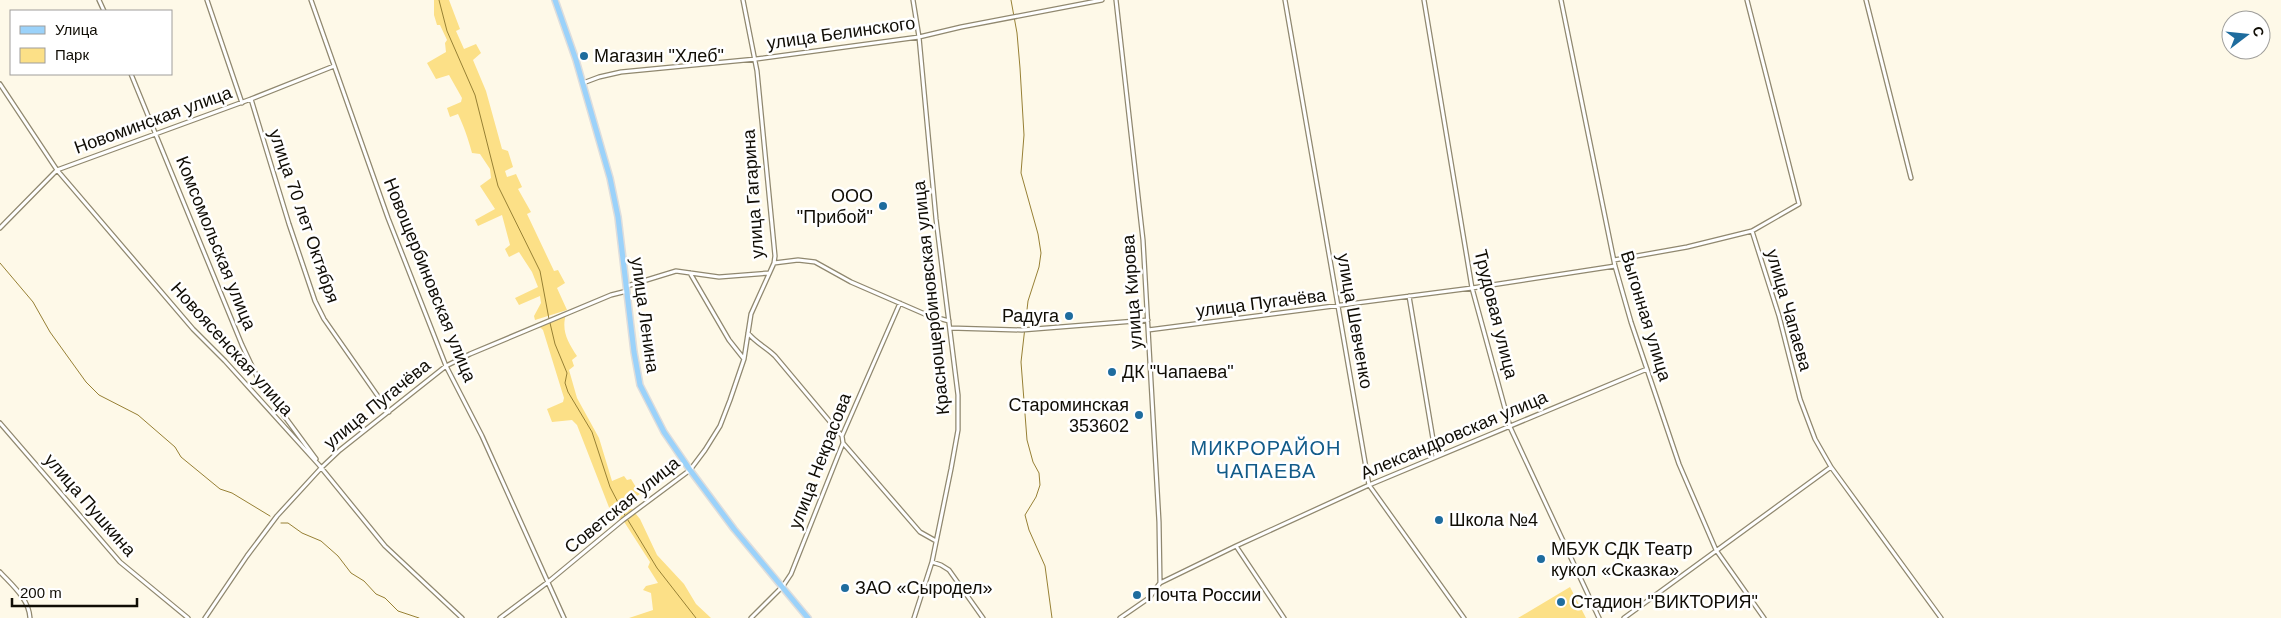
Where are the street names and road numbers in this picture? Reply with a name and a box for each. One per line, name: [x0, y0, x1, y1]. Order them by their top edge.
street label: улица Белинского: [766, 13, 916, 53]
street label: Новоминская улица: [71, 82, 235, 158]
street label: улица 70 лет Октября: [265, 126, 343, 306]
street label: улица Гагарина: [738, 128, 767, 259]
street label: Комсомольская улица: [172, 153, 260, 334]
street label: Новощербиновская улица: [380, 175, 481, 386]
street label: Краснощербиновская улица: [909, 179, 953, 416]
street label: улица Кирова: [1118, 233, 1146, 350]
street label: Трудовая улица: [1470, 247, 1522, 382]
street label: улица Чапаева: [1762, 247, 1816, 374]
street label: Выгонная улица: [1617, 248, 1676, 385]
street label: улица Шевченко: [1333, 252, 1377, 390]
street label: улица Ленина: [627, 256, 663, 375]
street label: Новоясенская улица: [167, 278, 298, 421]
street label: улица Пугачёва: [1195, 285, 1328, 321]
street label: улица Пугачёва: [320, 354, 435, 453]
street label: Александровская улица: [1358, 386, 1551, 483]
street label: улица Некрасова: [785, 389, 855, 532]
street label: улица Пушкина: [40, 450, 140, 561]
street label: Советская улица: [561, 452, 684, 557]

